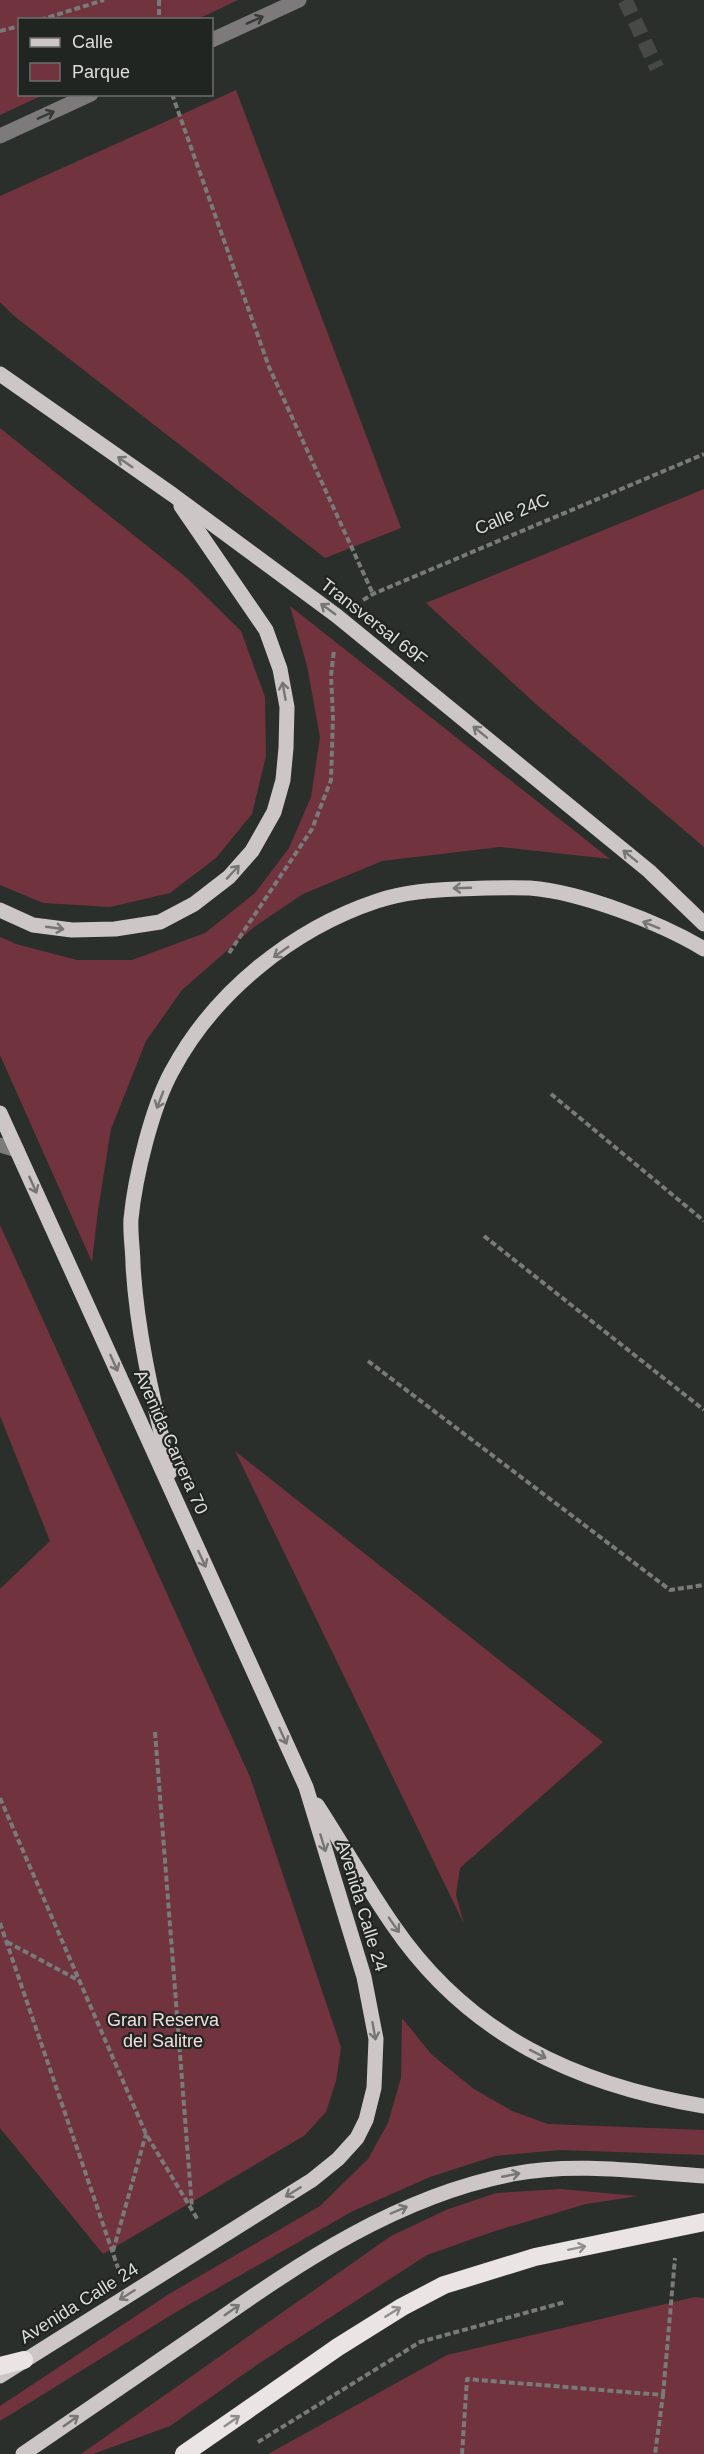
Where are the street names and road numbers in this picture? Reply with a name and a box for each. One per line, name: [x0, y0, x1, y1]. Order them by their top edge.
street label: Calle 24C: [472, 489, 552, 539]
street label: Transversal 69F: [317, 574, 431, 670]
street label: Avenida Carrera 70: [130, 1367, 212, 1517]
street label: Avenida Calle 24: [333, 1838, 391, 1974]
street label: Avenida Calle 24: [16, 2259, 142, 2347]

